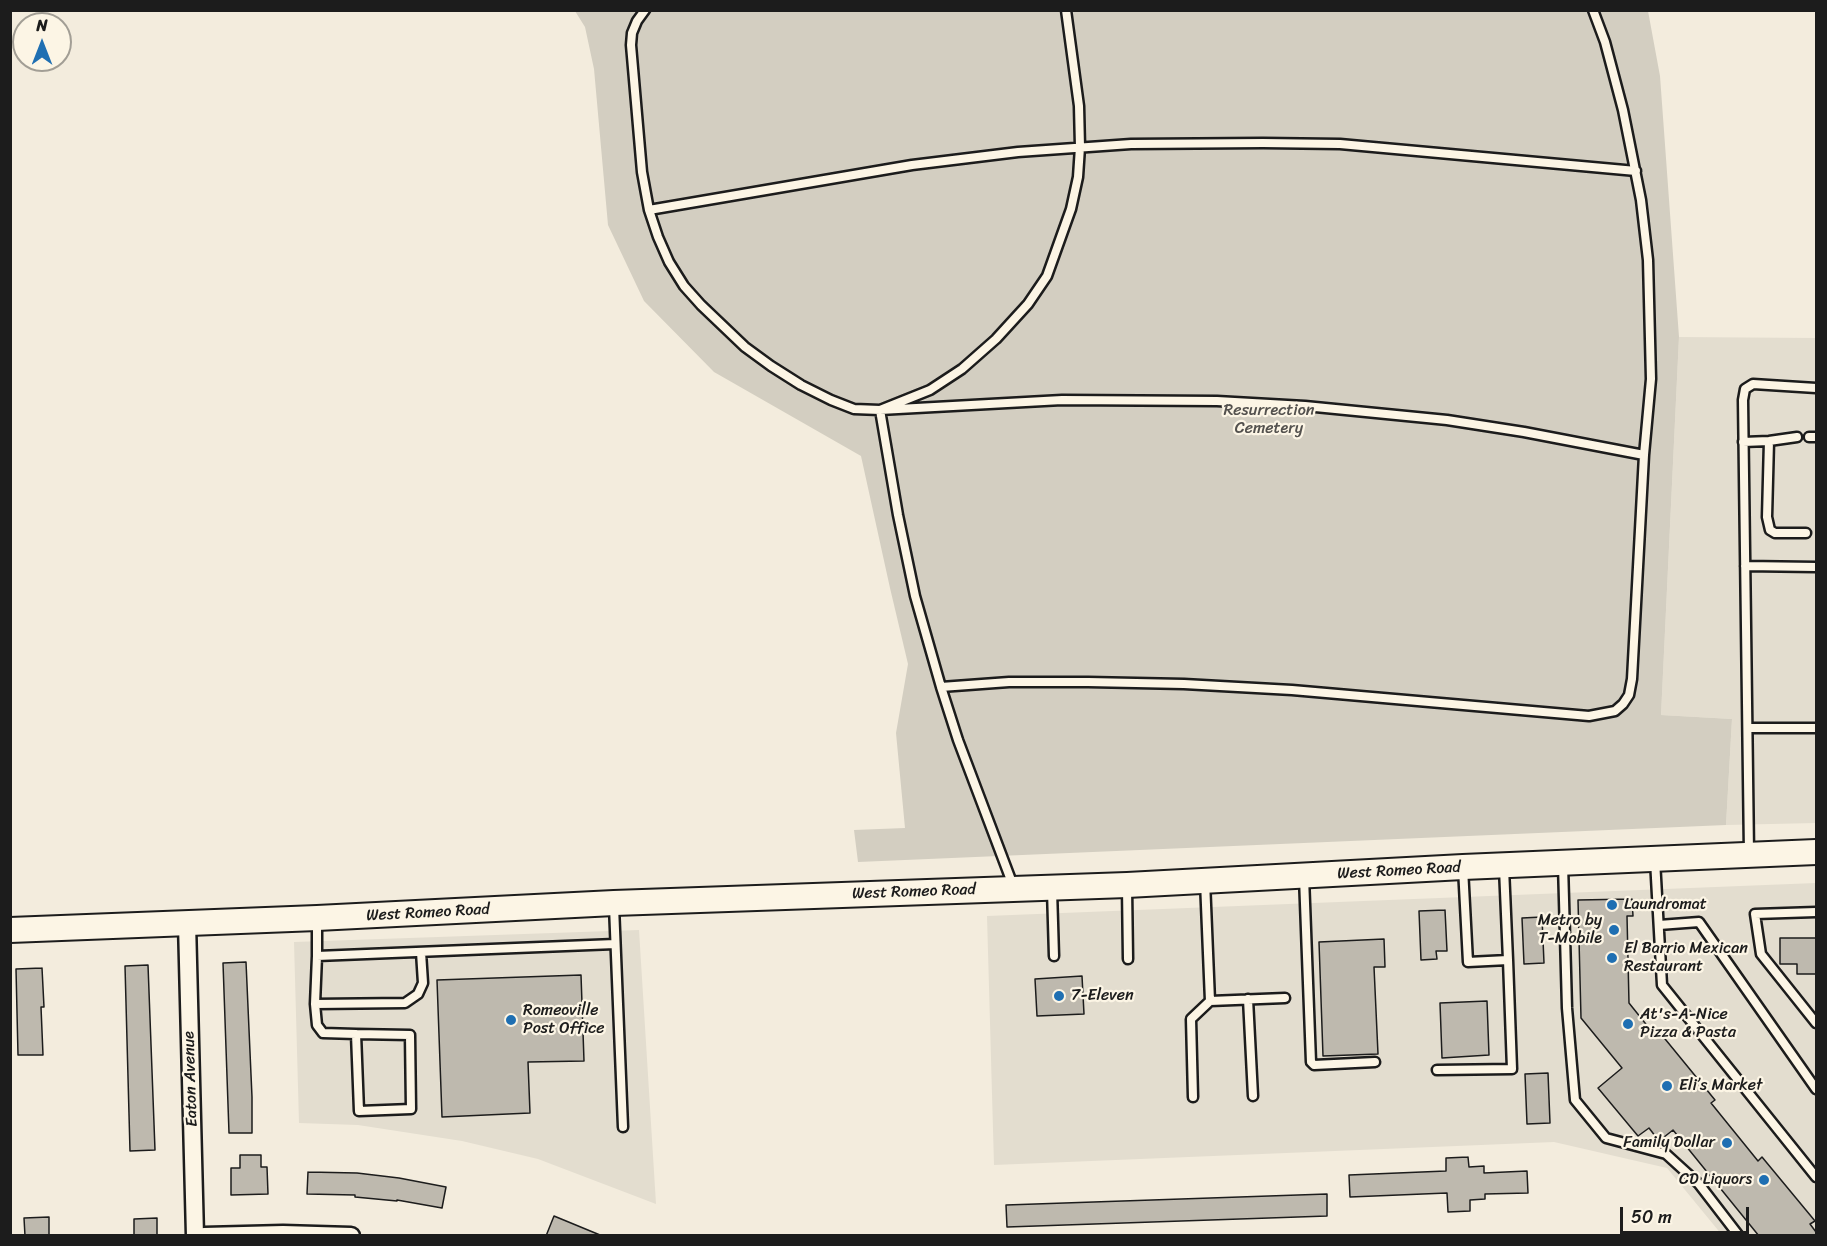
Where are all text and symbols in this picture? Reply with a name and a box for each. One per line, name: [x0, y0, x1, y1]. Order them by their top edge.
text: N: [36, 11, 48, 40]
north arrow: [12, 12, 72, 72]
park label: Resurrection Cemetery: [1224, 401, 1314, 439]
street label: West Romeo Road: [1337, 858, 1461, 884]
street label: West Romeo Road: [852, 880, 976, 904]
place label: Laundromat: [1624, 895, 1707, 915]
marker: Laundromat: [1605, 898, 1619, 912]
street label: West Romeo Road: [366, 900, 490, 926]
place label: Metro by T-Mobile: [1538, 911, 1602, 949]
marker: Metro by T-Mobile: [1607, 923, 1621, 937]
place label: El Barrio Mexican Restaurant: [1624, 939, 1748, 977]
marker: El Barrio Mexican Restaurant: [1605, 951, 1619, 965]
place label: 7-Eleven: [1071, 986, 1134, 1006]
marker: 7-Eleven: [1052, 989, 1066, 1003]
place label: Romeoville Post Office: [523, 1001, 605, 1039]
place label: At's-A-Nice Pizza & Pasta: [1640, 1005, 1736, 1043]
marker: Romeoville Post Office: [504, 1013, 518, 1027]
marker: At's-A-Nice Pizza & Pasta: [1621, 1017, 1635, 1031]
street label: Eaton Avenue: [180, 1031, 202, 1127]
place label: Eli’s Market: [1679, 1076, 1762, 1096]
marker: Eli’s Market: [1660, 1079, 1674, 1093]
place label: Family Dollar: [1623, 1133, 1715, 1153]
marker: Family Dollar: [1720, 1136, 1734, 1150]
place label: CD Liquors: [1679, 1170, 1752, 1190]
marker: CD Liquors: [1757, 1173, 1771, 1187]
scale bar: [1623, 1195, 1752, 1233]
text: 50 m: [1631, 1201, 1672, 1233]

